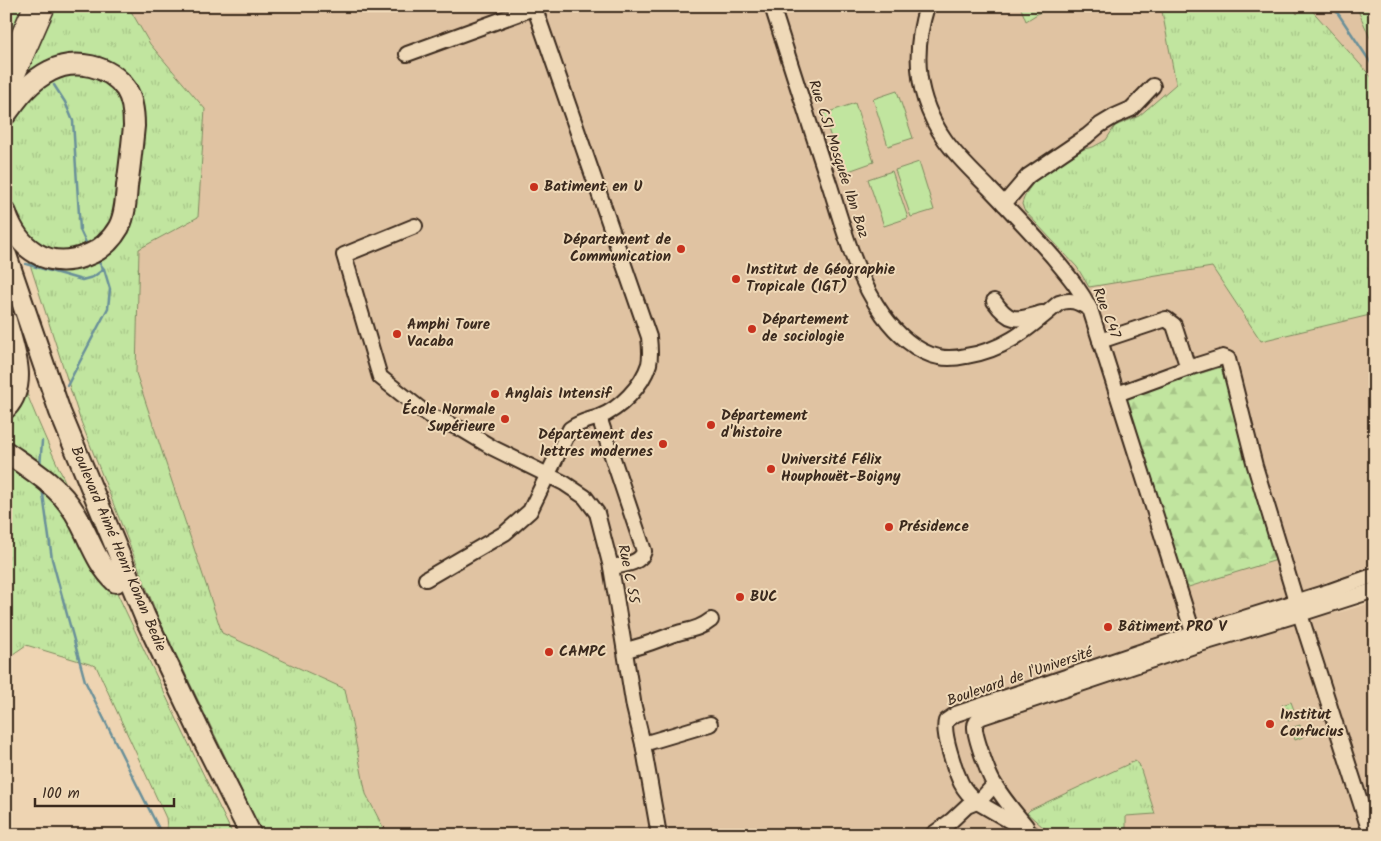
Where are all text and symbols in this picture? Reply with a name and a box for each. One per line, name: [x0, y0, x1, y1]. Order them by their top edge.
street label: Rue C51 Mosquée Ibn Baz: [801, 77, 875, 242]
place label: Batiment en U: [544, 175, 643, 199]
marker: Batiment en U: [528, 181, 540, 193]
place label: Département de Communication: [563, 228, 672, 269]
marker: Département de Communication: [675, 243, 687, 255]
place label: Institut de Géographie Tropicale (IGT): [746, 258, 896, 299]
marker: Institut de Géographie Tropicale (IGT): [730, 273, 742, 285]
street label: Rue C47: [1085, 284, 1127, 343]
place label: Département de sociologie: [762, 308, 849, 349]
place label: Amphi Toure Vacaba: [407, 313, 491, 354]
marker: Département de sociologie: [746, 323, 758, 335]
marker: Amphi Toure Vacaba: [391, 328, 403, 340]
place label: Anglais Intensif: [505, 382, 613, 406]
marker: Anglais Intensif: [489, 388, 501, 400]
place label: École Normale Supérieure: [402, 398, 496, 439]
place label: Département d'histoire: [721, 404, 808, 445]
marker: École Normale Supérieure: [499, 413, 511, 425]
marker: Département d'histoire: [705, 419, 717, 431]
place label: Département des lettres modernes: [538, 423, 653, 464]
marker: Département des lettres modernes: [657, 438, 669, 450]
street label: Boulevard Aimé Henri Konan Bedie: [64, 443, 172, 656]
place label: Université Félix Houphouët-Boigny: [781, 448, 901, 489]
marker: Université Félix Houphouët-Boigny: [765, 463, 777, 475]
place label: Présidence: [899, 515, 969, 539]
marker: Présidence: [883, 521, 895, 533]
street label: Rue C 55: [611, 542, 646, 607]
place label: BUC: [750, 585, 778, 609]
marker: BUC: [734, 591, 746, 603]
place label: Bâtiment PRO V: [1118, 615, 1228, 639]
marker: Bâtiment PRO V: [1102, 621, 1114, 633]
place label: CAMPC: [559, 640, 607, 664]
street label: Boulevard de l'Université: [944, 640, 1098, 713]
marker: CAMPC: [543, 646, 555, 658]
place label: Institut Confucius: [1280, 703, 1344, 744]
marker: Institut Confucius: [1264, 718, 1276, 730]
scale bar: [35, 776, 174, 808]
text: 100 m: [42, 782, 80, 806]

